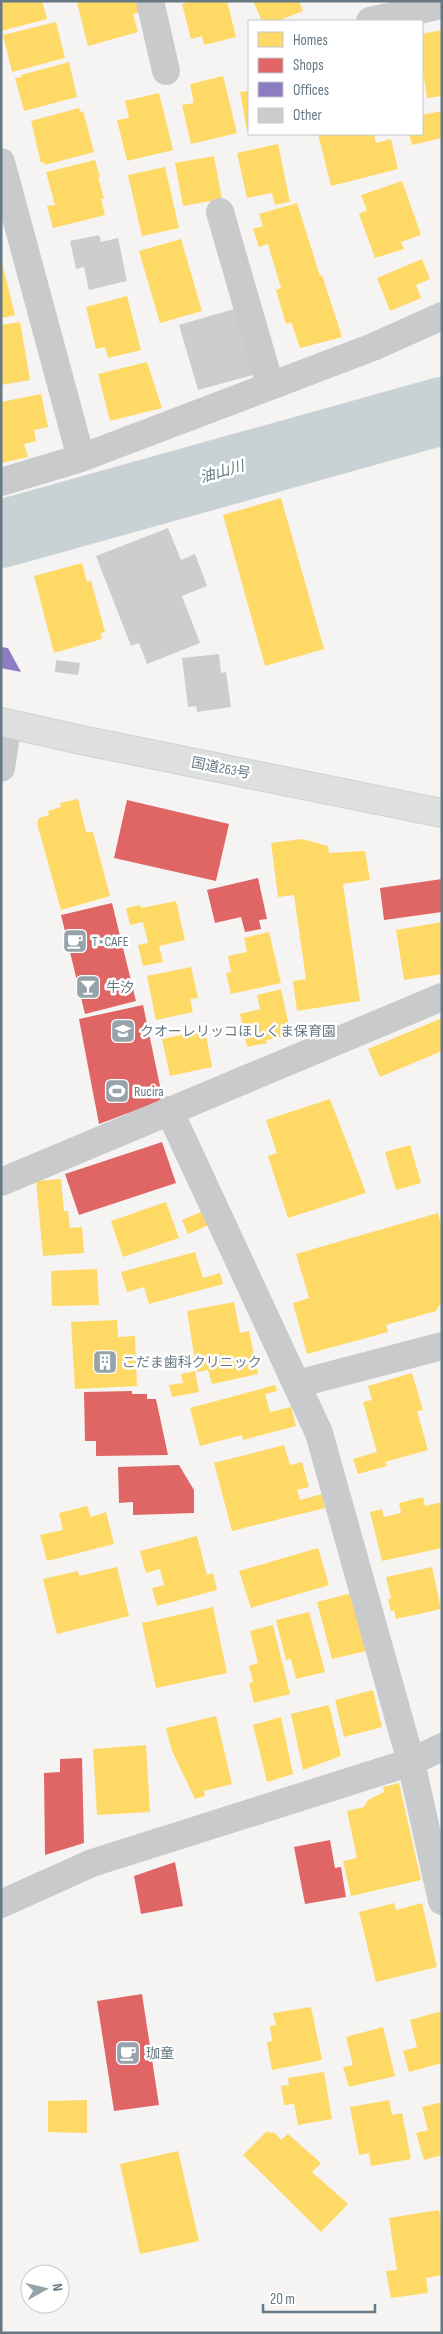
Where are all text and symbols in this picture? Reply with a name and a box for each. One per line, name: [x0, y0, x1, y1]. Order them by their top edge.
legend: [248, 20, 423, 135]
text: Homes: [293, 31, 328, 50]
text: Shops: [293, 56, 324, 75]
text: Offices: [293, 81, 329, 100]
text: Other: [293, 106, 322, 125]
water label: 油山川: [198, 456, 248, 487]
street label: 国道263号: [190, 754, 252, 782]
cafe icon: T×CAFE: [62, 928, 88, 954]
place label: T×CAFE: [92, 933, 129, 950]
bar icon: 牛汐: [75, 974, 101, 1000]
place label: 牛汐: [106, 979, 134, 996]
school or university icon: クオーレリッコほしくま保育園: [110, 1018, 136, 1044]
place label: クオーレリッコほしくま保育園: [140, 1023, 336, 1040]
sports icon: Rucira: [104, 1078, 130, 1104]
place label: Rucira: [134, 1083, 164, 1100]
building icon: こだま歯科クリニック: [92, 1349, 118, 1375]
place label: こだま歯科クリニック: [122, 1354, 262, 1371]
cafe icon: 珈童: [115, 2040, 141, 2066]
place label: 珈童: [146, 2045, 174, 2062]
north arrow: [20, 2264, 70, 2314]
text: N: [48, 2282, 66, 2292]
scale bar: [263, 2282, 376, 2314]
text: 20 m: [270, 2290, 295, 2309]

